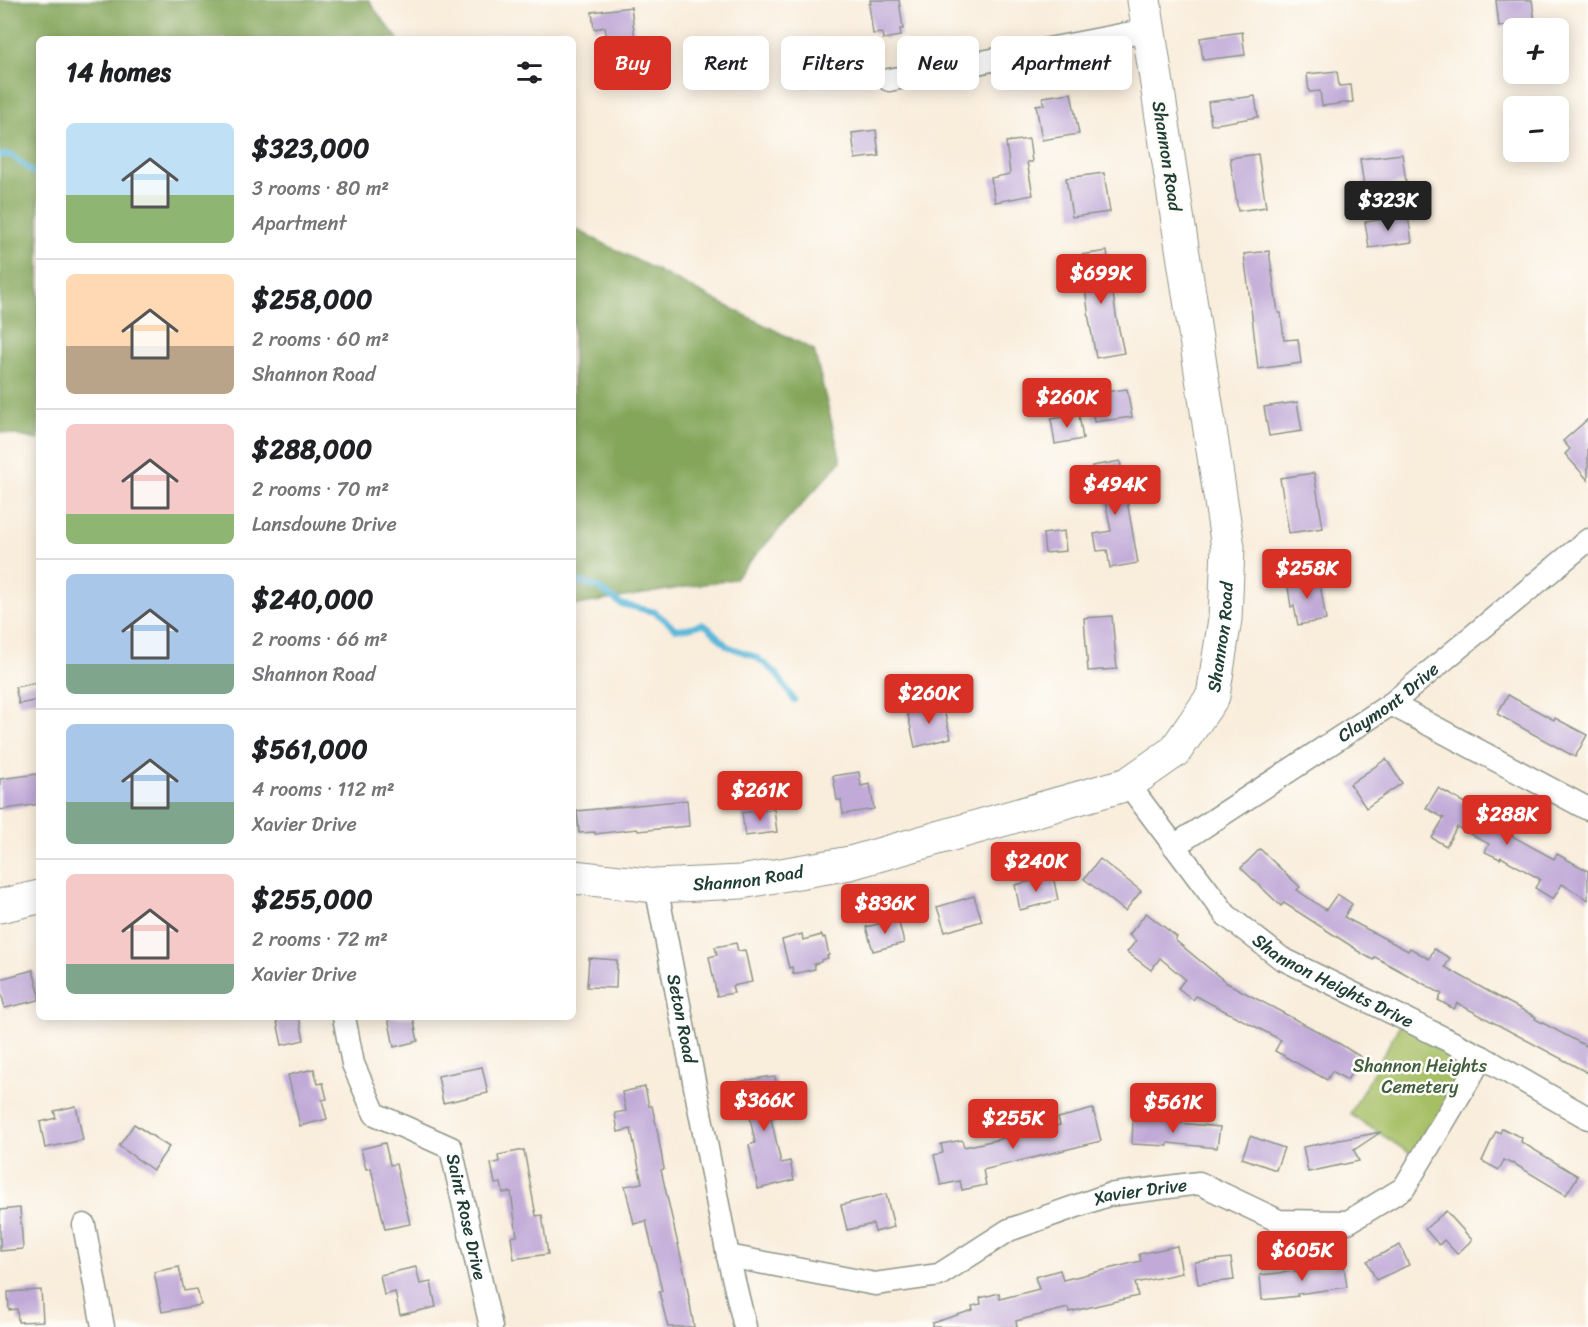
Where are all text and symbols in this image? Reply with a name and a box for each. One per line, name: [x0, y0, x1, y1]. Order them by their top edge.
map controls: [1503, 18, 1569, 162]
button: +: [1503, 18, 1569, 84]
chip: Buy: [594, 36, 671, 90]
chip: Rent: [683, 36, 769, 90]
chip: Filters: [781, 36, 885, 90]
chip: New: [897, 36, 979, 90]
chip: Apartment: [991, 36, 1132, 90]
text: 14 homes: [66, 49, 171, 95]
icon: filters: [513, 56, 546, 89]
button: −: [1503, 96, 1569, 162]
street label: Shannon Road: [1143, 99, 1192, 215]
text: $323,000: [252, 125, 369, 171]
icon: home: [114, 147, 186, 219]
text: 3 rooms · 80 m²: [252, 171, 389, 206]
pin: $323K: [1346, 181, 1430, 232]
text: $323K: [1358, 183, 1418, 218]
text: Apartment: [252, 206, 346, 241]
pin: $699K: [1059, 254, 1143, 305]
text: $699K: [1070, 256, 1132, 291]
text: $258,000: [252, 276, 372, 322]
icon: home: [114, 298, 186, 370]
text: 2 rooms · 60 m²: [252, 322, 389, 357]
text: Shannon Road: [252, 357, 375, 392]
pin: $260K: [1025, 378, 1109, 429]
text: $260K: [1036, 380, 1098, 415]
text: $288,000: [252, 426, 372, 472]
icon: home: [114, 448, 186, 520]
pin: $494K: [1073, 465, 1157, 516]
text: $494K: [1084, 467, 1146, 502]
text: 2 rooms · 70 m²: [252, 472, 389, 507]
text: Lansdowne Drive: [252, 507, 397, 542]
pin: $258K: [1265, 549, 1349, 600]
text: $258K: [1276, 551, 1338, 586]
text: $240,000: [252, 576, 373, 622]
street label: Shannon Road: [1198, 580, 1243, 695]
icon: home: [114, 598, 186, 670]
text: 2 rooms · 66 m²: [252, 622, 388, 657]
street label: Claymont Drive: [1331, 654, 1447, 751]
text: Shannon Road: [252, 657, 375, 692]
pin: $260K: [887, 674, 971, 725]
text: $260K: [898, 676, 960, 711]
text: $561,000: [252, 726, 368, 772]
icon: home: [114, 748, 186, 820]
pin: $261K: [718, 771, 802, 822]
text: 4 rooms · 112 m²: [252, 772, 395, 807]
text: $261K: [731, 773, 789, 808]
pin: $288K: [1465, 795, 1549, 846]
text: $288K: [1476, 797, 1538, 832]
text: Xavier Drive: [252, 807, 357, 842]
pin: $240K: [994, 842, 1078, 893]
text: $240K: [1005, 844, 1067, 879]
street label: Shannon Road: [692, 855, 807, 900]
text: $255,000: [252, 876, 373, 922]
pin: $836K: [843, 884, 927, 935]
text: $836K: [855, 886, 915, 921]
icon: home: [114, 898, 186, 970]
text: 2 rooms · 72 m²: [252, 922, 388, 957]
street label: Shannon Heights Drive: [1245, 925, 1419, 1037]
text: Xavier Drive: [252, 957, 357, 992]
street label: Seton Road: [657, 971, 706, 1067]
park label: Shannon Heights Cemetery: [1353, 1050, 1488, 1103]
pin: $366K: [722, 1081, 806, 1132]
text: $366K: [734, 1083, 794, 1118]
pin: $561K: [1131, 1083, 1215, 1134]
text: $561K: [1144, 1085, 1202, 1120]
pin: $255K: [971, 1099, 1055, 1150]
text: $255K: [982, 1101, 1044, 1136]
street label: Saint Rose Drive: [437, 1150, 496, 1283]
street label: Xavier Drive: [1088, 1169, 1189, 1215]
pin: $605K: [1260, 1231, 1344, 1282]
text: $605K: [1271, 1233, 1333, 1268]

